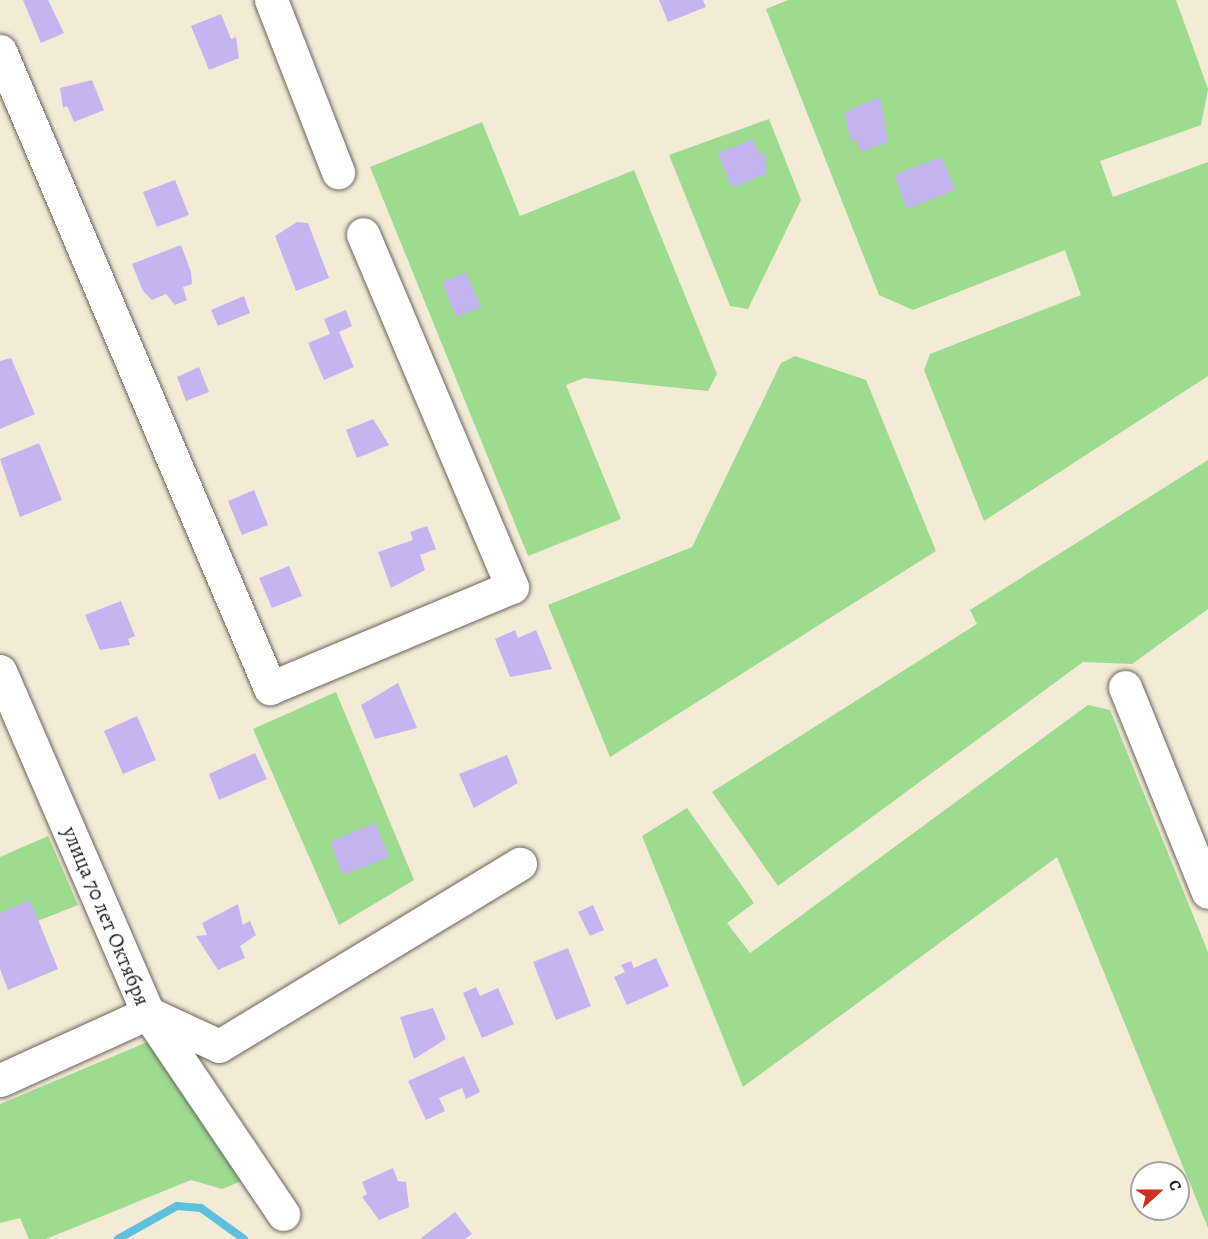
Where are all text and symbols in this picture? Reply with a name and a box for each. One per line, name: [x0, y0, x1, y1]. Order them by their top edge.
street label: улица 70 лет Октября: [57, 823, 155, 1009]
north arrow: [1130, 1161, 1190, 1221]
text: С: [1163, 1177, 1187, 1194]

